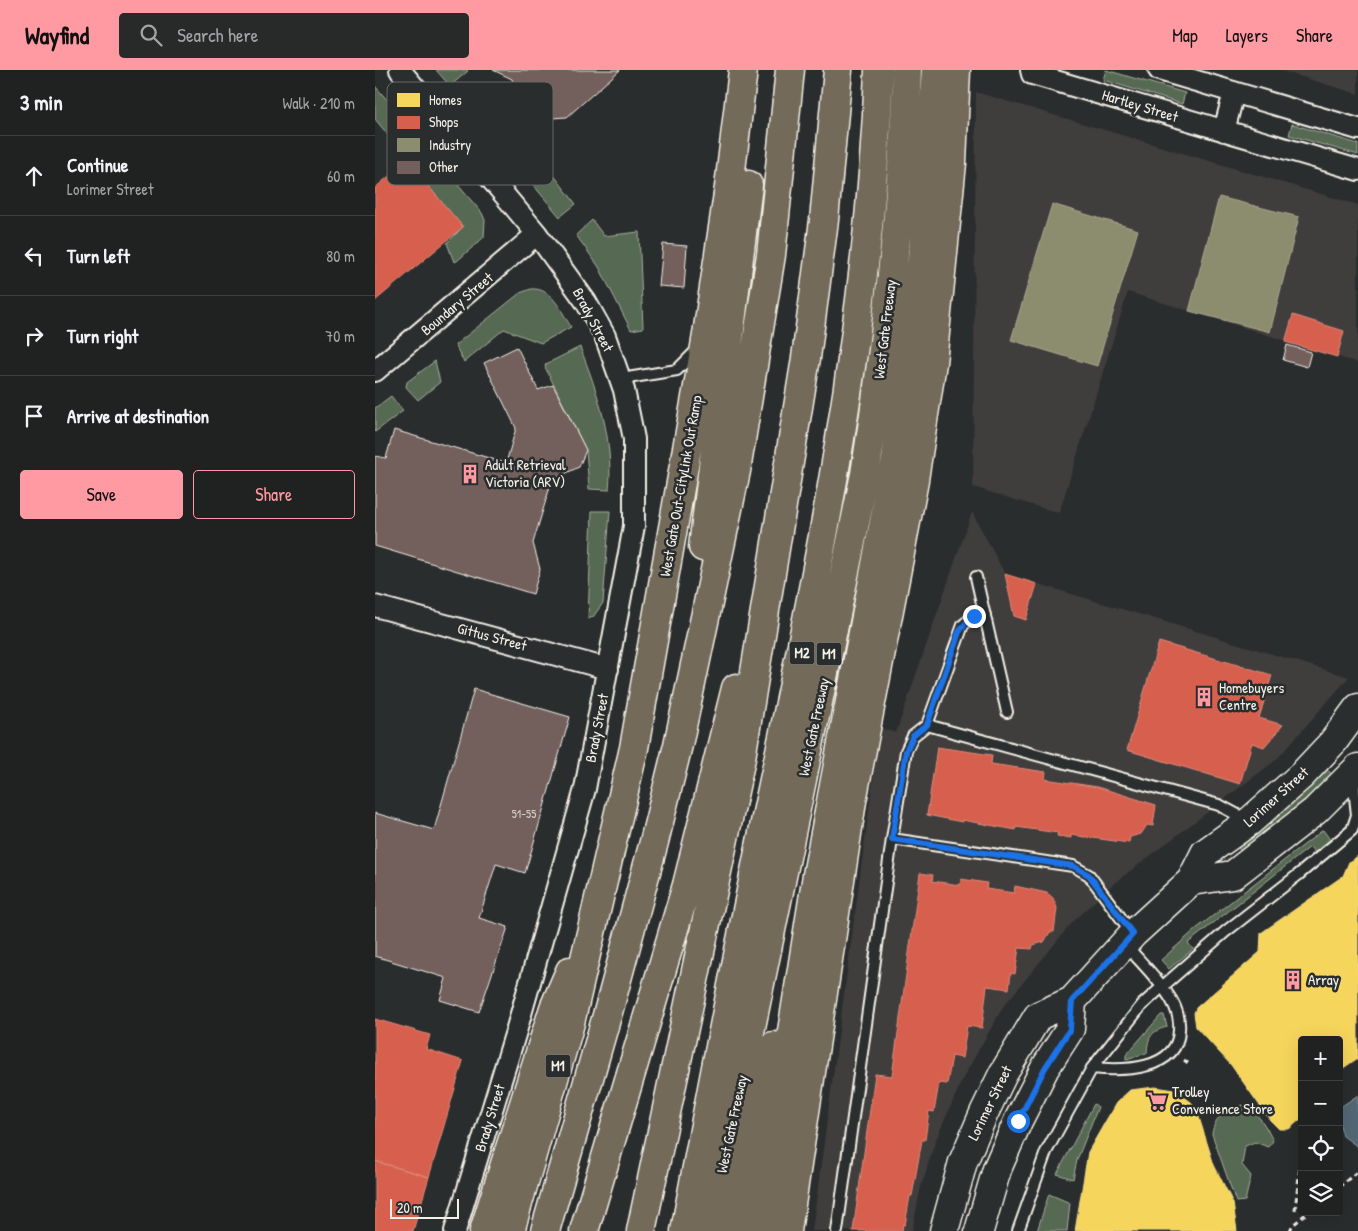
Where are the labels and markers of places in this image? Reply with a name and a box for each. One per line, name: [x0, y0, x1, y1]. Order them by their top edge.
place label: Adult Retrieval Victoria (ARV): [485, 454, 566, 492]
building icon: Adult Retrieval Victoria (ARV): [459, 463, 481, 485]
place label: Homebuyers Centre: [1219, 677, 1285, 715]
building icon: Homebuyers Centre: [1193, 686, 1215, 708]
building icon: Array: [1282, 969, 1304, 991]
place label: Array: [1308, 969, 1339, 990]
place label: Trolley Convenience Store: [1172, 1081, 1273, 1119]
supermarket icon: Trolley Convenience Store: [1146, 1090, 1168, 1112]

